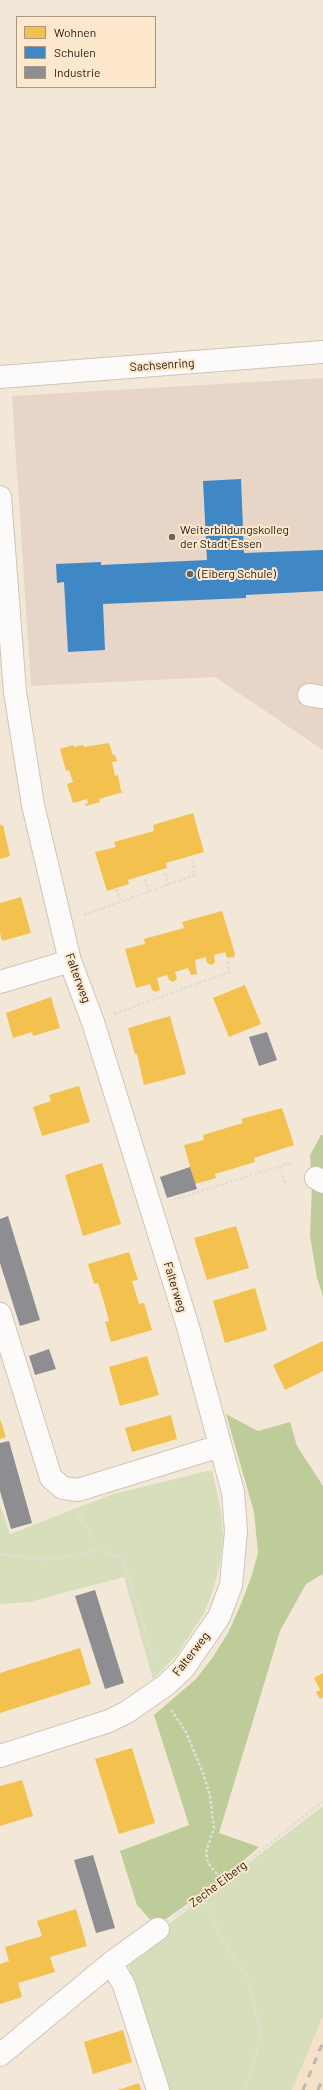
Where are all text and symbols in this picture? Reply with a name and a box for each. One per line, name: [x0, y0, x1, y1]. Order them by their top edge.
legend: [16, 16, 156, 88]
text: Wohnen: [54, 25, 96, 39]
text: Schulen: [54, 45, 96, 59]
text: Industrie: [54, 65, 100, 79]
street label: Sachsenring: [129, 356, 195, 374]
place label: Weiterbildungskolleg der Stadt Essen: [180, 523, 289, 551]
marker: Weiterbildungskolleg der Stadt Essen: [167, 532, 177, 542]
place label: (Eiberg Schule): [198, 567, 276, 581]
marker: (Eiberg Schule): [185, 569, 195, 579]
street label: Falterweg: [62, 951, 94, 1005]
street label: Falterweg: [161, 1260, 189, 1314]
street label: Falterweg: [169, 1629, 213, 1679]
street label: Zeche Eiberg: [186, 1858, 250, 1910]

